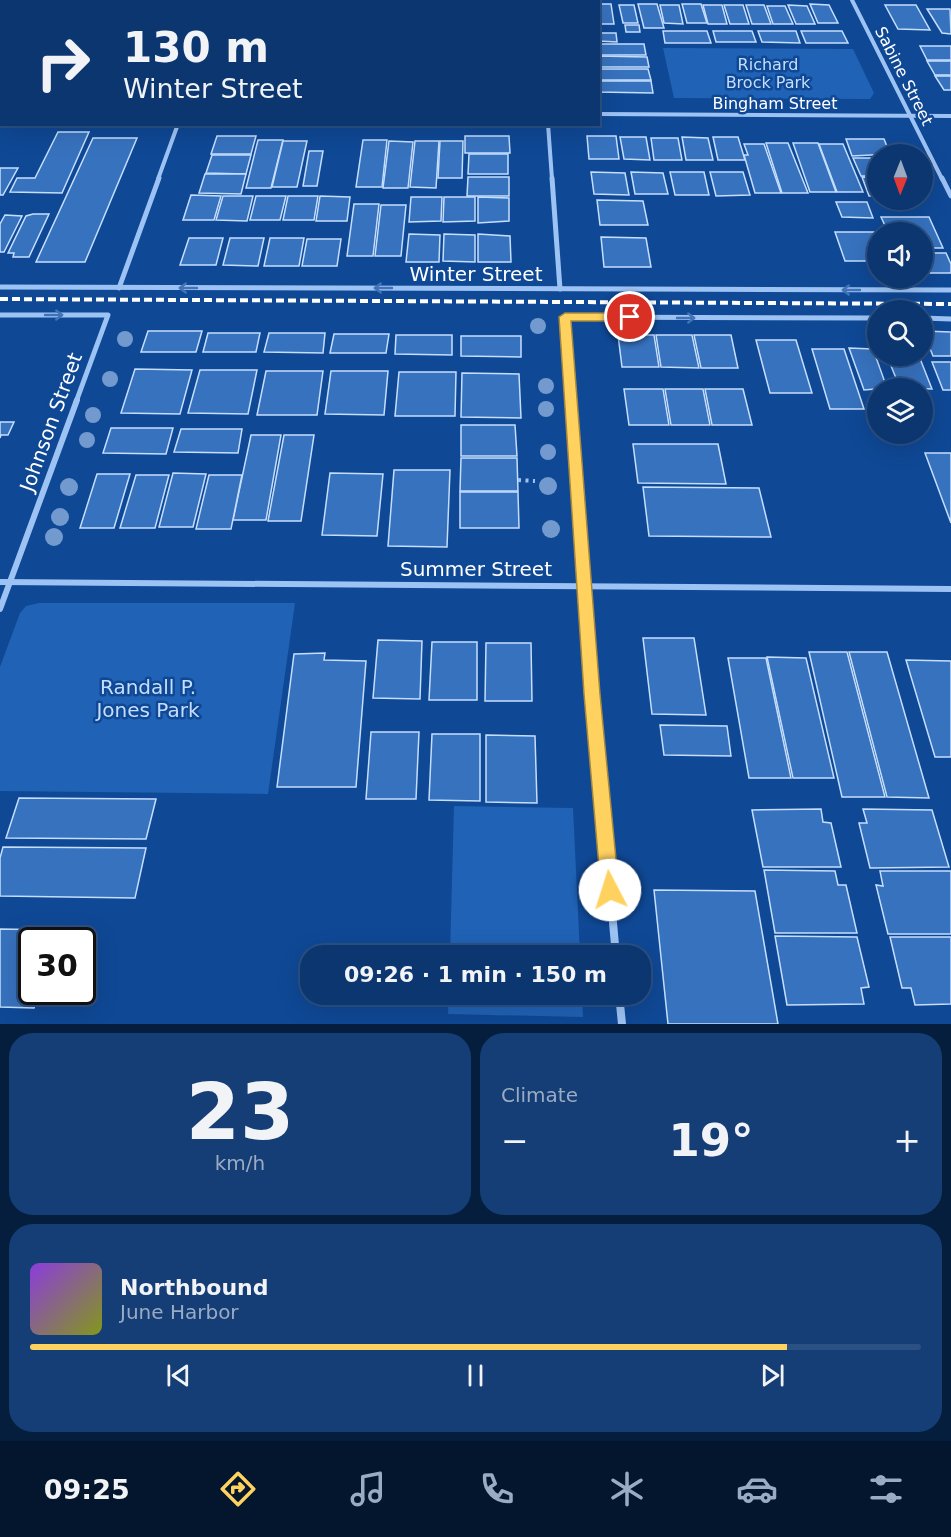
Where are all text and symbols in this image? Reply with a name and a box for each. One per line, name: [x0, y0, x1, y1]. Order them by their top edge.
text: 130 m: [123, 23, 269, 72]
street label: Sabine Street: [871, 23, 937, 129]
icon: right: [24, 24, 102, 102]
park label: Richard Brock Park: [726, 55, 811, 92]
text: Winter Street: [123, 73, 303, 104]
street label: Bingham Street: [713, 94, 837, 113]
north arrow: [867, 144, 933, 210]
map controls: [867, 144, 933, 444]
button: sound: [867, 222, 933, 288]
street label: Winter Street: [409, 262, 543, 286]
one-way arrow: [178, 282, 198, 294]
one-way arrow: [373, 282, 393, 294]
one-way arrow: [841, 284, 861, 296]
pin: [604, 291, 655, 342]
icon: arrive: [613, 300, 646, 333]
button: search: [867, 300, 933, 366]
one-way arrow: [43, 309, 63, 321]
one-way arrow: [676, 312, 696, 324]
street label: Johnson Street: [14, 349, 87, 497]
button: layers: [867, 378, 933, 444]
street label: Summer Street: [400, 557, 552, 581]
park label: Randall P. Jones Park: [94, 675, 200, 722]
position arrow: [578, 858, 642, 922]
speed limit sign: 30: [18, 927, 96, 1005]
text: 09:26 · 1 min · 150 m: [344, 962, 607, 987]
text: 23: [186, 1067, 294, 1157]
text: Climate: [501, 1083, 578, 1107]
text: 19°: [668, 1114, 754, 1167]
text: −: [501, 1121, 529, 1160]
text: +: [893, 1121, 921, 1160]
text: km/h: [215, 1151, 265, 1175]
text: Northbound: [120, 1275, 269, 1300]
text: June Harbor: [120, 1300, 239, 1324]
icon: previous: [162, 1359, 195, 1392]
icon: pause: [459, 1359, 492, 1392]
icon: next: [756, 1359, 789, 1392]
icon: directions: [217, 1468, 259, 1510]
icon: music: [347, 1468, 389, 1510]
icon: phone: [476, 1468, 518, 1510]
icon: climate: [606, 1468, 648, 1510]
icon: car: [736, 1468, 778, 1510]
icon: filters: [865, 1468, 907, 1510]
text: 09:25: [44, 1474, 130, 1505]

